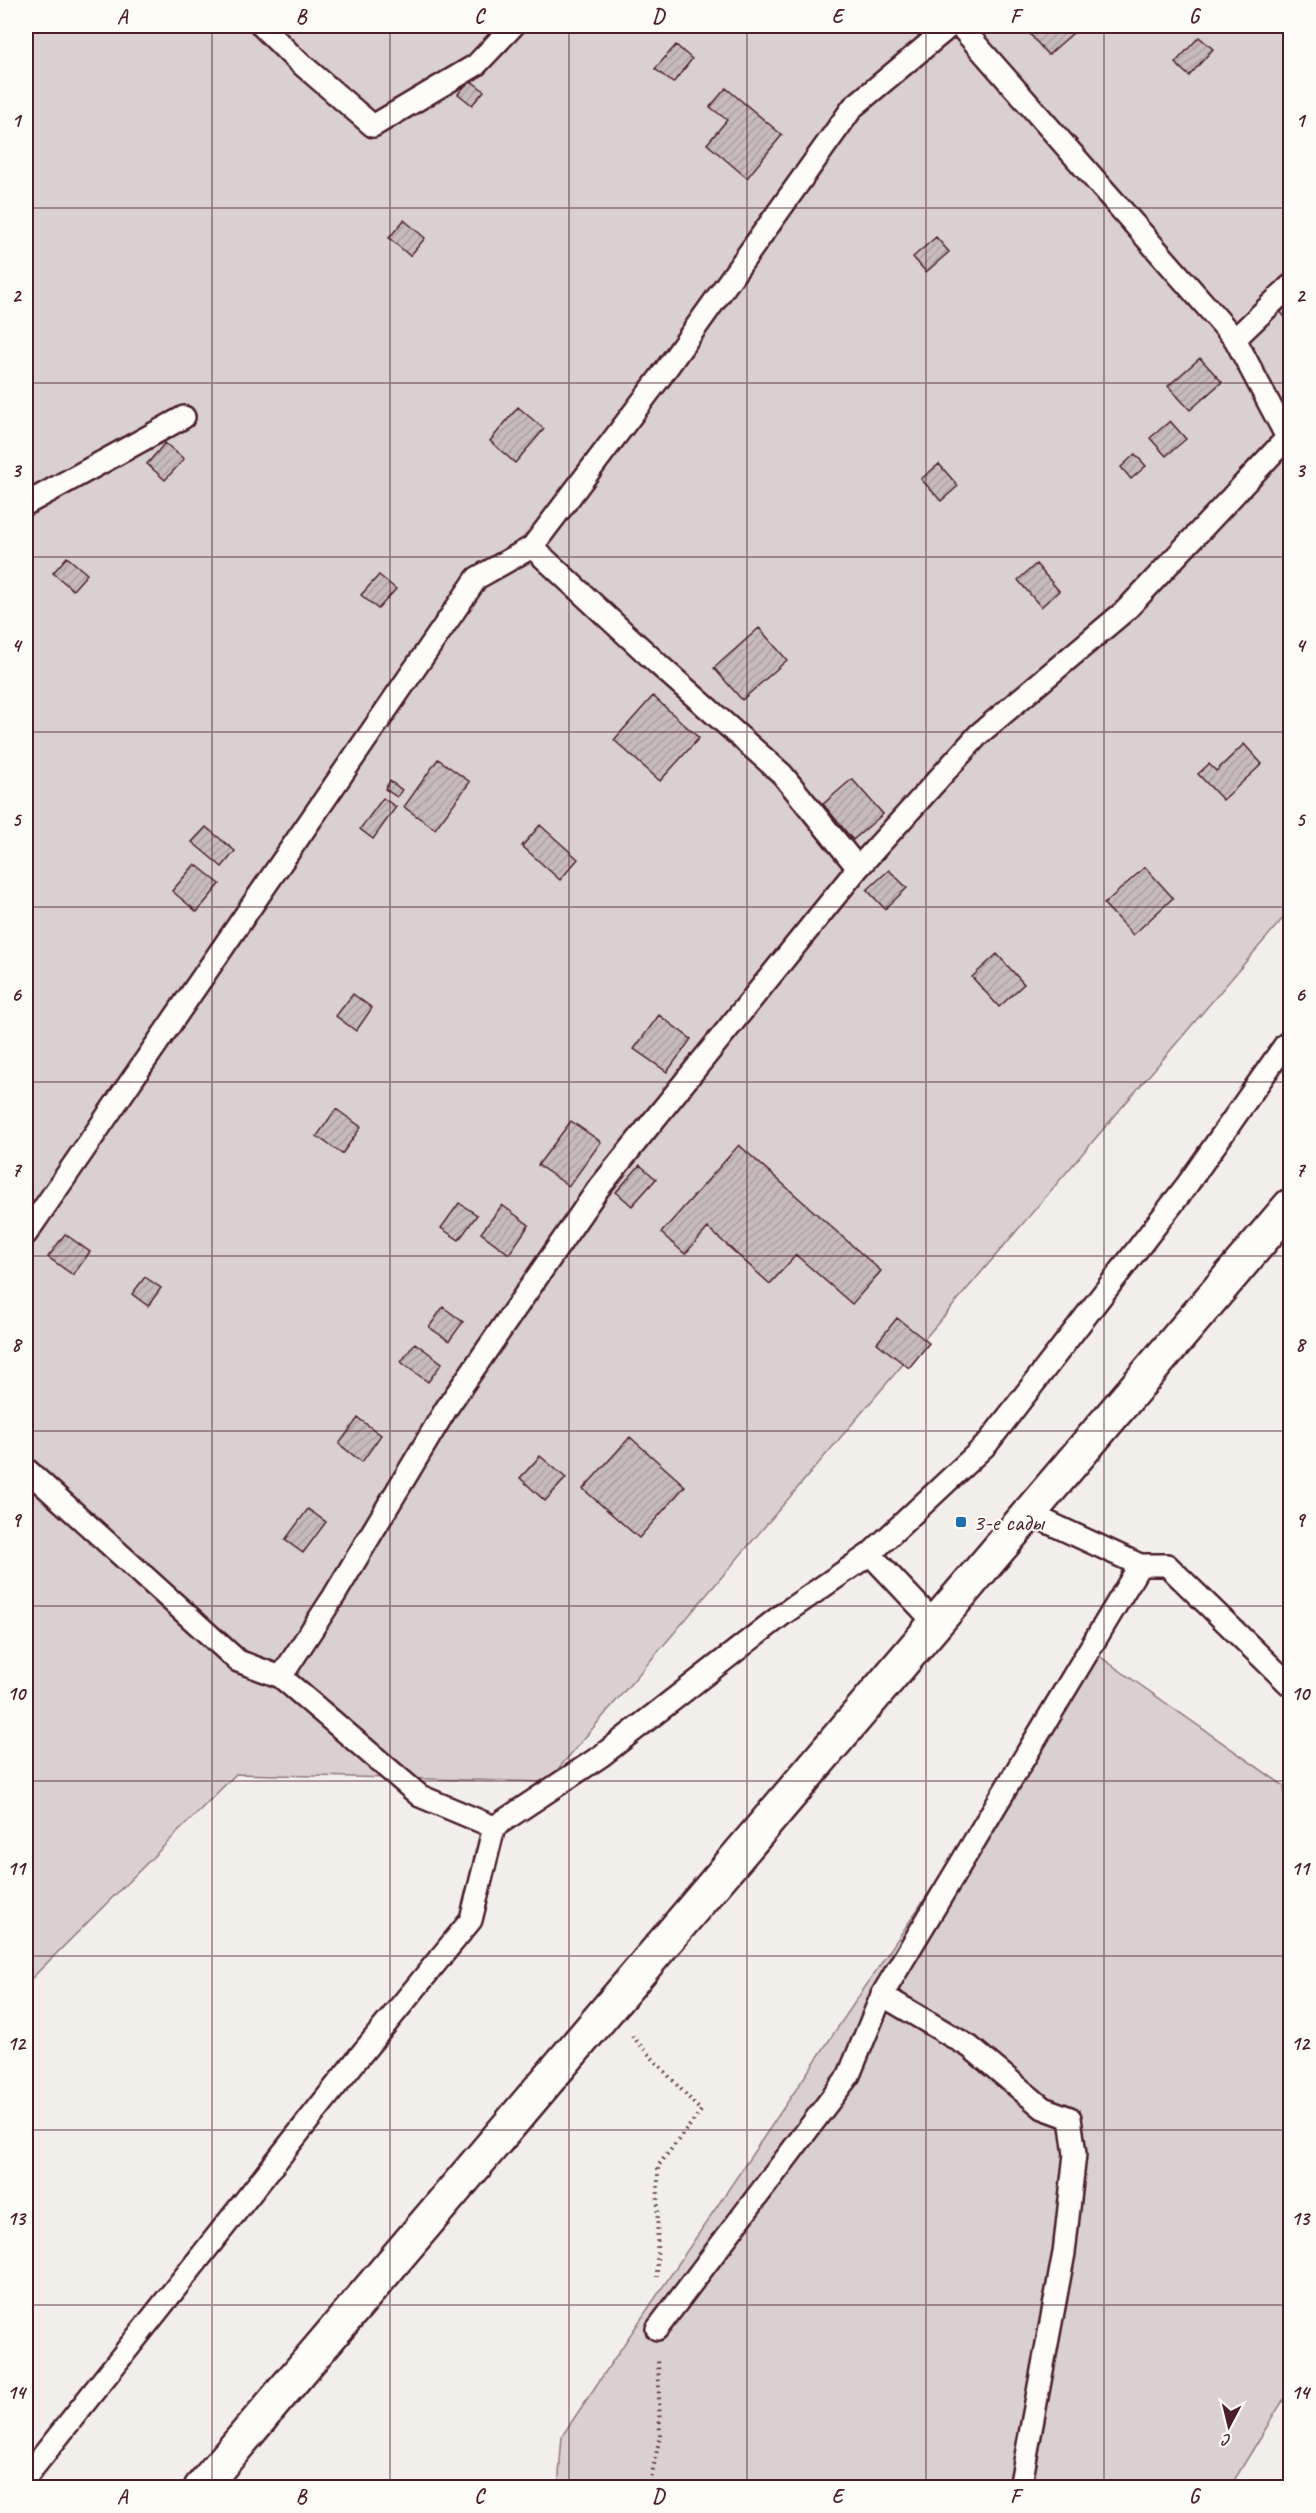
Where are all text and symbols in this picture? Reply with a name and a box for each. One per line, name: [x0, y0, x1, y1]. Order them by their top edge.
text: A: [117, 4, 129, 29]
text: B: [296, 4, 308, 29]
text: C: [474, 4, 486, 29]
text: D: [652, 4, 666, 29]
text: E: [832, 4, 846, 29]
text: F: [1010, 4, 1024, 29]
text: G: [1189, 4, 1202, 29]
text: 1: [12, 108, 23, 133]
text: 1: [1296, 108, 1307, 133]
text: 2: [12, 283, 23, 308]
text: 2: [1296, 283, 1307, 308]
text: 3: [12, 458, 23, 483]
text: 3: [1296, 458, 1307, 483]
text: 4: [12, 633, 24, 658]
text: 4: [1296, 633, 1308, 658]
text: 5: [12, 807, 23, 832]
text: 5: [1296, 807, 1307, 832]
text: 6: [11, 982, 22, 1007]
text: 6: [1295, 982, 1306, 1007]
text: 7: [12, 1157, 23, 1182]
text: 7: [1296, 1157, 1307, 1182]
text: 8: [12, 1332, 24, 1357]
text: 8: [1296, 1332, 1308, 1357]
text: 9: [12, 1507, 23, 1532]
place label: 3-е сады: [973, 1507, 1046, 1537]
text: 9: [1296, 1507, 1307, 1532]
marker: 3-е сады: [954, 1515, 968, 1529]
text: 10: [7, 1681, 27, 1706]
text: 10: [1291, 1681, 1311, 1706]
text: 11: [7, 1856, 27, 1881]
text: 11: [1291, 1856, 1311, 1881]
text: 12: [7, 2031, 27, 2056]
text: 12: [1291, 2031, 1311, 2056]
text: 13: [7, 2206, 27, 2231]
text: 13: [1291, 2206, 1311, 2231]
text: 14: [7, 2380, 28, 2405]
text: 14: [1291, 2380, 1312, 2405]
north arrow: [1199, 2396, 1259, 2456]
text: С: [1220, 2429, 1232, 2450]
text: A: [117, 2484, 129, 2509]
text: B: [296, 2484, 308, 2509]
text: C: [474, 2484, 486, 2509]
text: D: [652, 2484, 666, 2509]
text: E: [832, 2484, 846, 2509]
text: F: [1010, 2484, 1024, 2509]
text: G: [1189, 2484, 1202, 2509]

